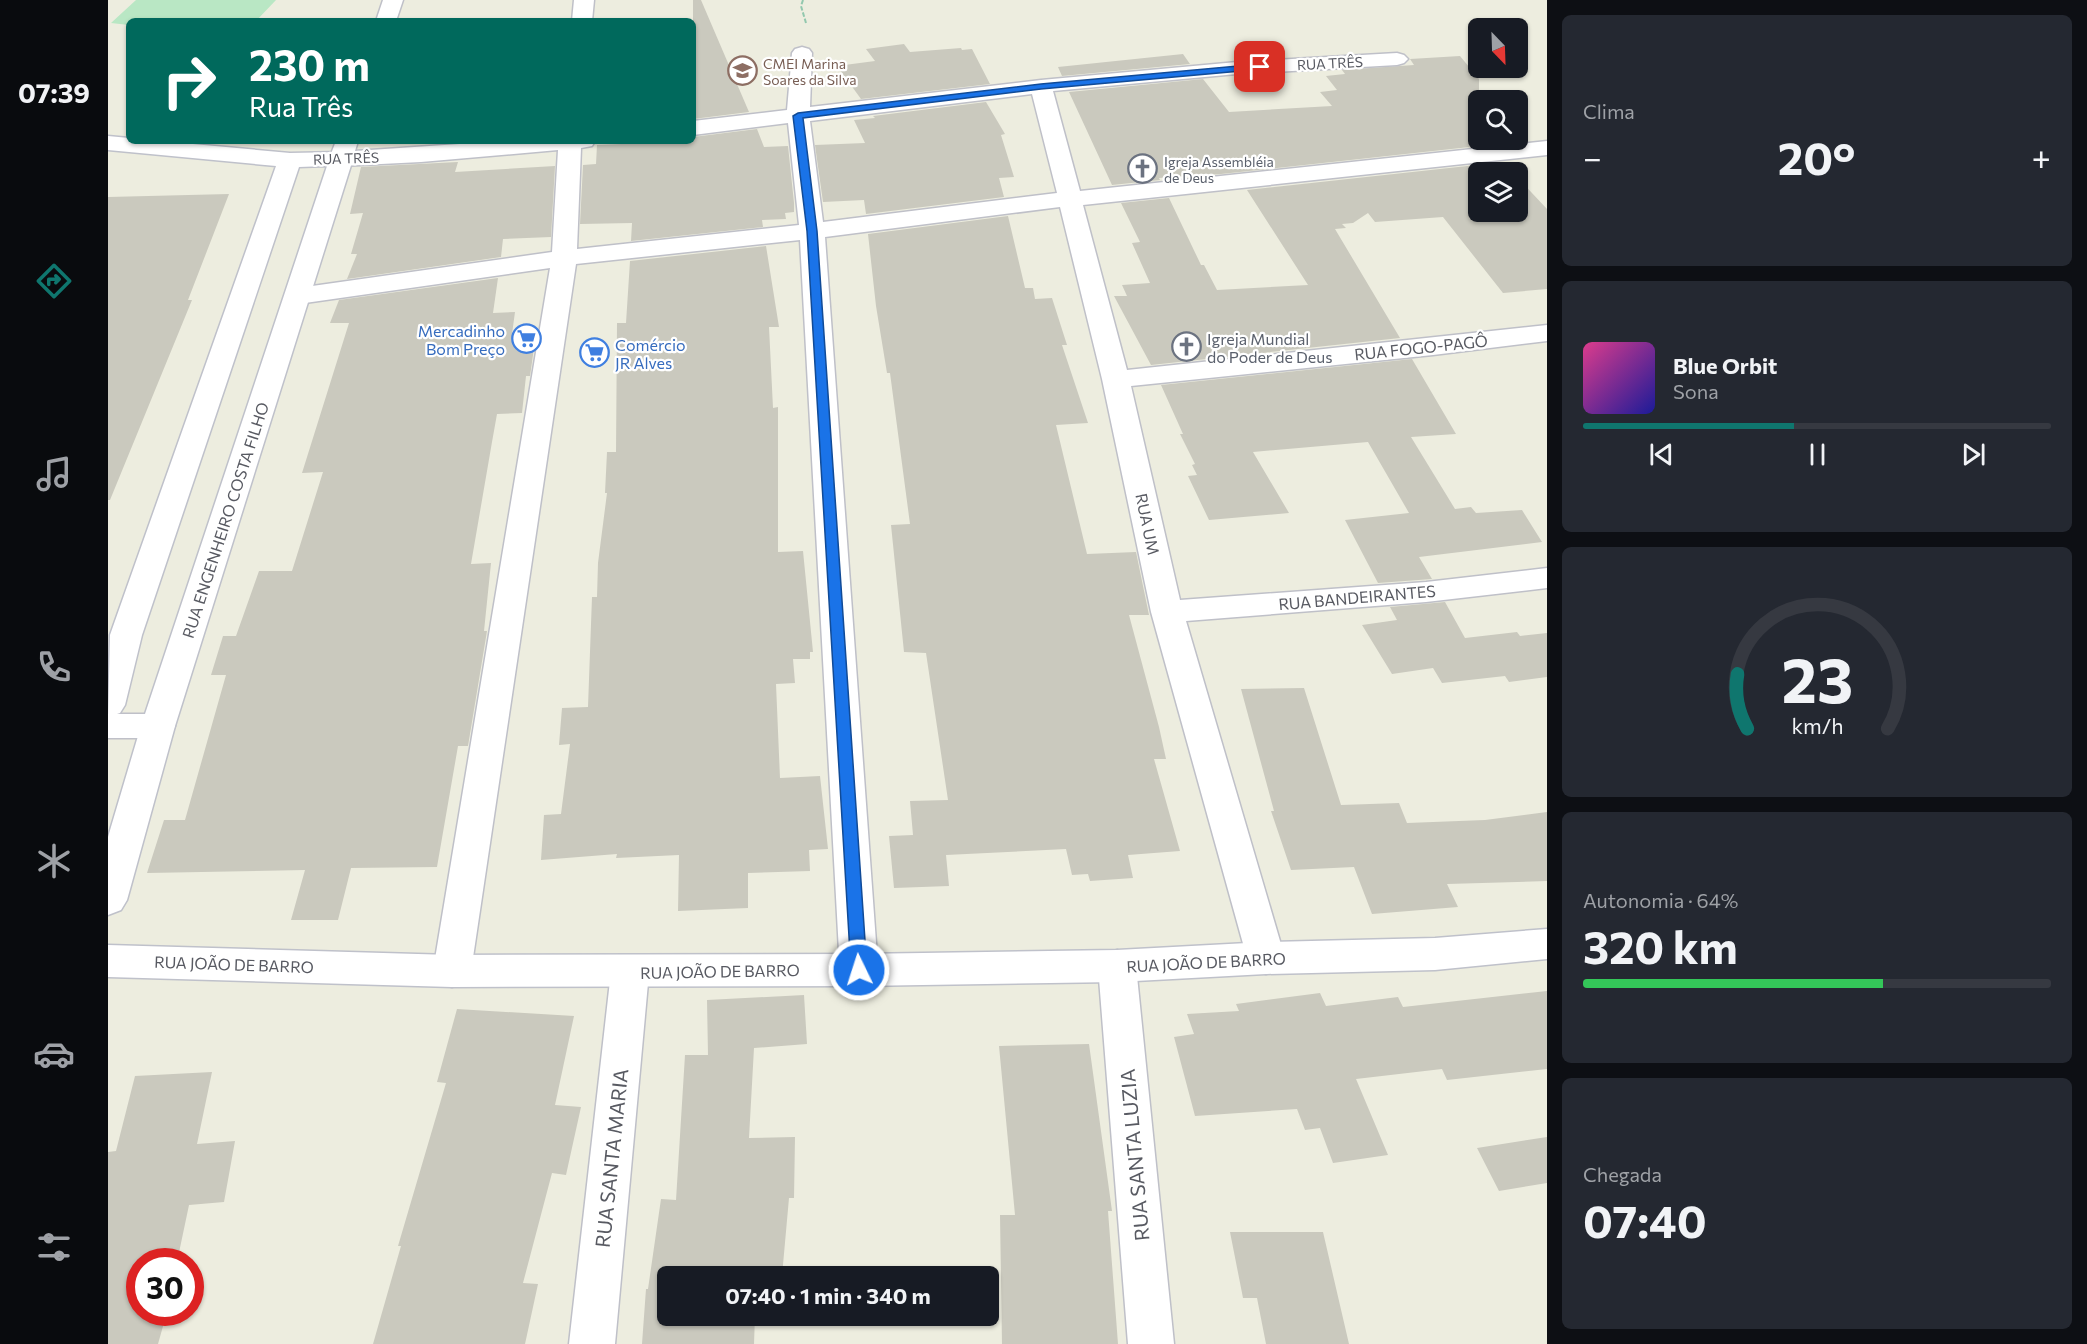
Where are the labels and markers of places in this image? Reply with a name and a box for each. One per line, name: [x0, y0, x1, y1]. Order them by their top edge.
pin: [1234, 41, 1285, 92]
school or university icon: CMEI Marina Soares da Silva: [726, 55, 758, 87]
place label: CMEI Marina Soares da Silva: [763, 55, 857, 88]
church icon: Igreja Assembléia de Deus: [1127, 153, 1159, 185]
place label: Igreja Assembléia de Deus: [1164, 153, 1274, 186]
place label: Mercadinho Bom Preço: [418, 321, 505, 358]
supermarket icon: Mercadinho Bom Preço: [510, 323, 542, 355]
place label: Igreja Mundial do Poder de Deus: [1207, 329, 1333, 366]
church icon: Igreja Mundial do Poder de Deus: [1170, 331, 1202, 363]
place label: Comércio JR Alves: [615, 335, 686, 372]
supermarket icon: Comércio JR Alves: [578, 337, 610, 369]

